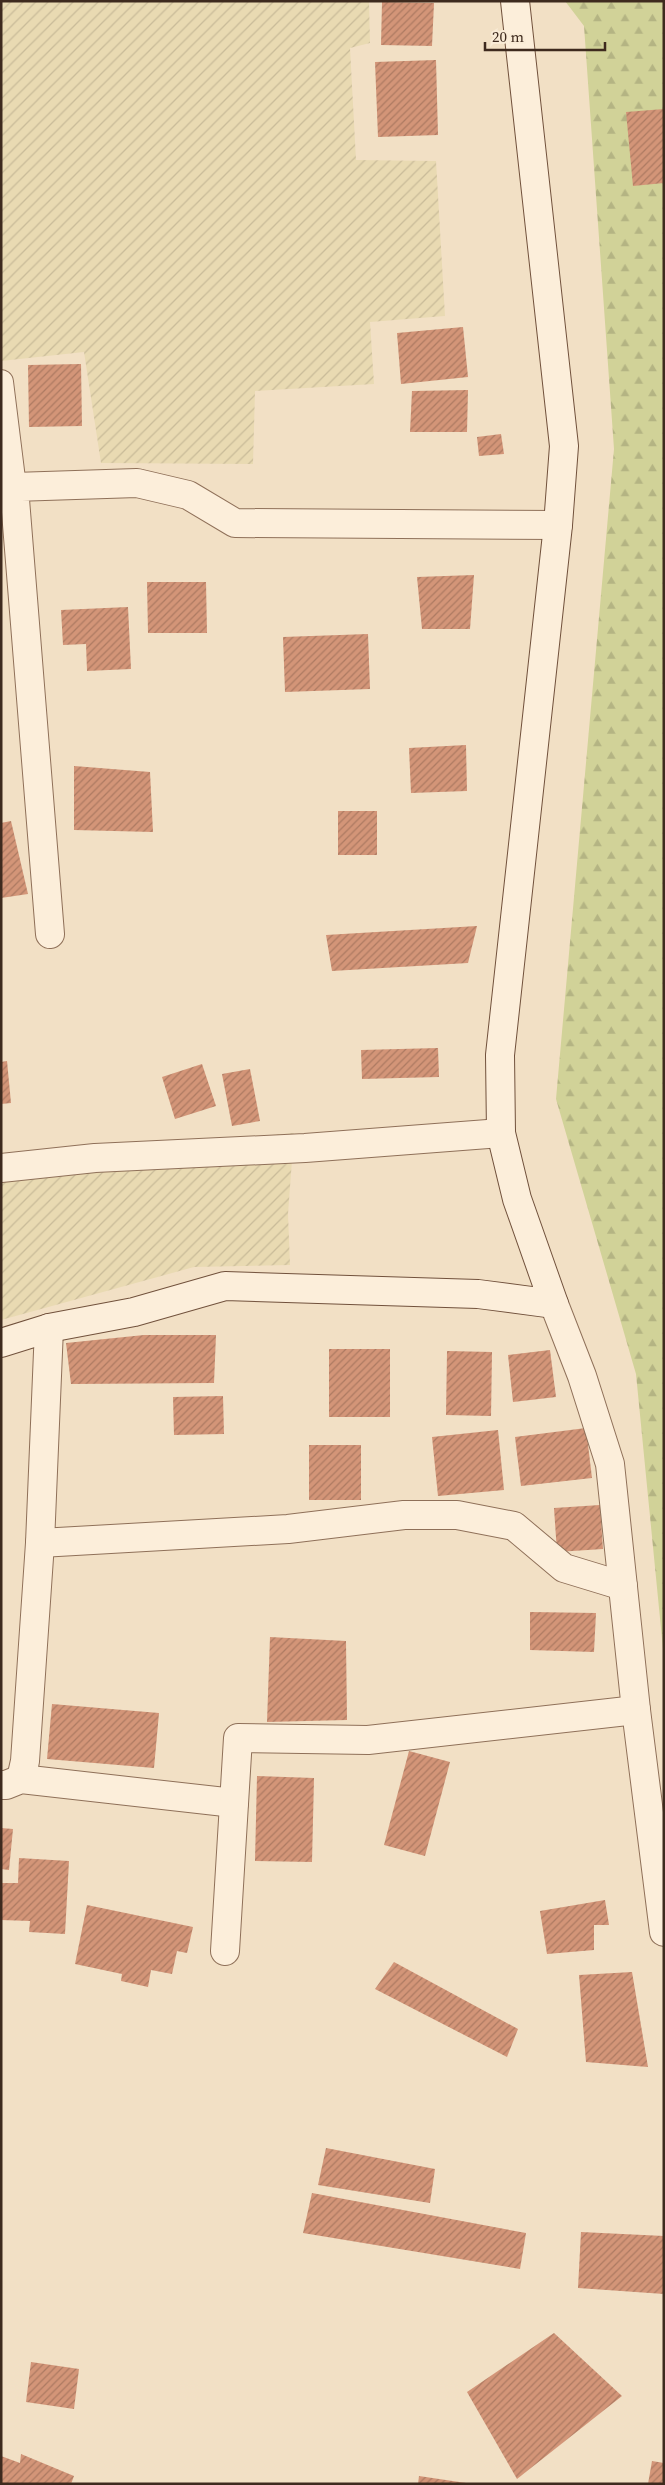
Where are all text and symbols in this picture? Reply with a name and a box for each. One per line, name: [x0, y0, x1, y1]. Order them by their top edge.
scale bar: [485, 20, 605, 52]
text: 20 m: [492, 26, 524, 47]

